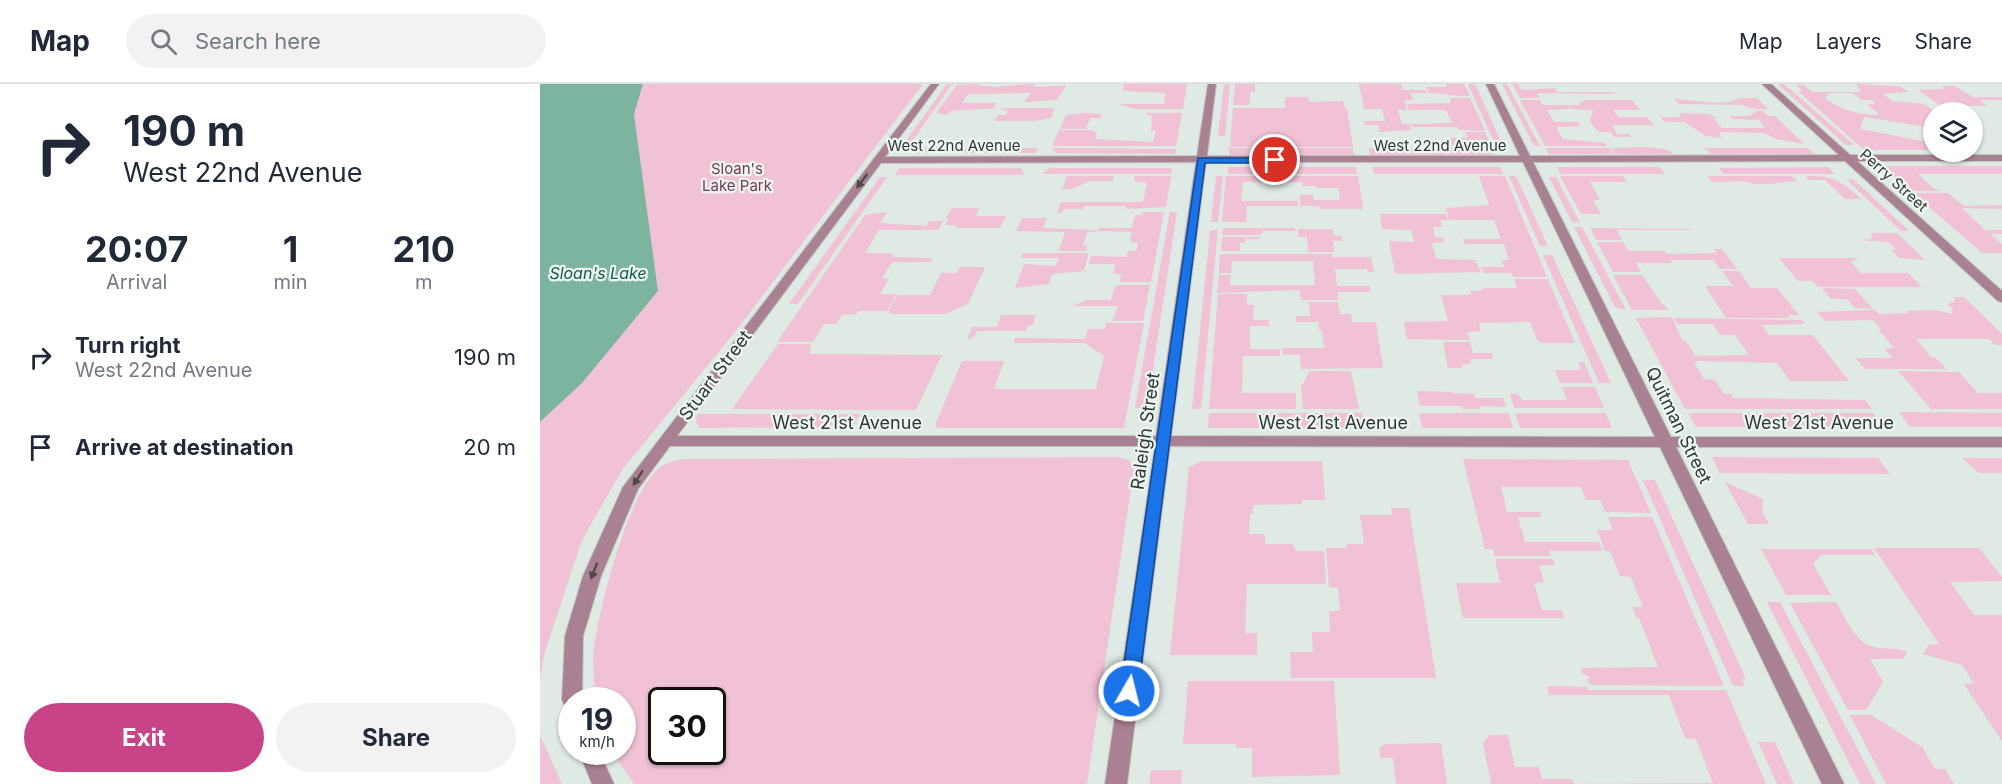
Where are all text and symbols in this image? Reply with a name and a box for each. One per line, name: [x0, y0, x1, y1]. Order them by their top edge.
search box: [126, 14, 546, 68]
text: Map: [30, 24, 90, 58]
icon: search: [147, 25, 180, 58]
text: Search here: [195, 28, 321, 54]
text: Map: [1739, 29, 1783, 54]
text: Layers: [1816, 29, 1882, 54]
text: Share: [1915, 29, 1972, 54]
map controls: [1923, 102, 1983, 162]
button: layers: [1923, 102, 1983, 162]
text: 190 m: [123, 105, 245, 156]
icon: right: [24, 108, 102, 186]
pin: [1249, 134, 1300, 185]
street label: West 22nd Avenue: [887, 136, 1021, 155]
street label: West 22nd Avenue: [1373, 136, 1507, 155]
icon: arrive: [1258, 143, 1291, 176]
street label: Perry Street: [1856, 145, 1932, 216]
text: West 22nd Avenue: [123, 156, 363, 189]
park label: Sloan's Lake Park: [702, 159, 773, 195]
one-way arrow: [856, 173, 868, 188]
text: 20:07: [85, 227, 188, 271]
text: 1: [283, 227, 298, 271]
text: 210: [393, 227, 455, 271]
water label: Sloan's Lake: [549, 263, 647, 283]
text: Arrival: [106, 270, 167, 294]
text: min: [273, 270, 308, 294]
text: m: [415, 270, 433, 294]
street label: Stuart Street: [674, 326, 756, 424]
text: Turn right: [75, 332, 181, 358]
icon: right: [24, 341, 57, 374]
text: 190 m: [454, 344, 516, 370]
text: West 22nd Avenue: [75, 358, 252, 382]
street label: Quitman Street: [1642, 363, 1716, 487]
street label: Raleigh Street: [1126, 371, 1164, 491]
street label: West 21st Avenue: [772, 412, 922, 433]
street label: West 21st Avenue: [1258, 412, 1408, 433]
street label: West 21st Avenue: [1744, 412, 1894, 433]
icon: arrive: [24, 431, 57, 464]
text: Arrive at destination: [75, 434, 294, 460]
text: 20 m: [463, 434, 516, 460]
one-way arrow: [632, 469, 644, 485]
one-way arrow: [589, 563, 599, 581]
position arrow: [1097, 659, 1161, 723]
speed limit sign: 30: [648, 687, 726, 765]
text: 19: [581, 701, 613, 737]
button: Exit: [24, 703, 264, 772]
button: Share: [276, 703, 516, 772]
text: km/h: [579, 732, 615, 751]

